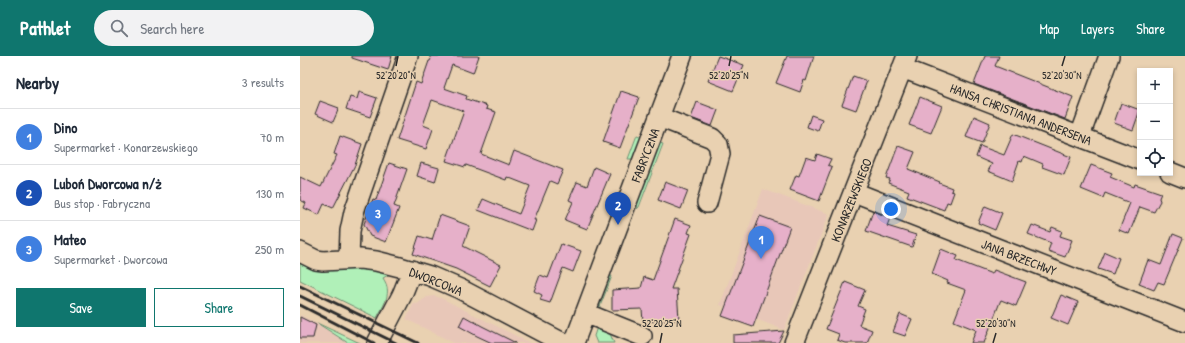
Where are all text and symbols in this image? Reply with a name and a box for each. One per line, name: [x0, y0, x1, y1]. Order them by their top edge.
search box: [94, 10, 374, 46]
text: Pathlet: [20, 15, 70, 41]
icon: search: [108, 17, 130, 39]
text: Search here: [140, 18, 204, 39]
text: Map: [1039, 19, 1059, 38]
text: Layers: [1081, 19, 1114, 38]
text: Share: [1136, 19, 1165, 38]
map controls: [1137, 68, 1173, 176]
button: +: [1137, 68, 1173, 104]
text: 52°20'20"N: [376, 69, 416, 82]
text: 52°20'25"N: [709, 69, 749, 82]
text: 52°20'30"N: [1042, 69, 1082, 82]
text: Nearby: [16, 71, 59, 94]
text: 3 results: [242, 73, 284, 91]
street label: HANSA CHRISTIANA ANDERSENA: [947, 79, 1095, 150]
button: −: [1137, 104, 1173, 140]
text: Dino: [54, 117, 77, 138]
street label: FABRYCZNA: [626, 125, 664, 186]
text: 1: [27, 128, 31, 146]
text: 70 m: [260, 128, 284, 146]
text: Supermarket · Konarzewskiego: [54, 138, 198, 156]
button: locate: [1137, 140, 1173, 176]
street label: KONARZEWSKIEGO: [826, 156, 876, 244]
text: Luboń Dworcowa n/ż: [54, 173, 162, 194]
text: 2: [26, 184, 32, 202]
text: 130 m: [256, 184, 284, 202]
pin: 2: [605, 192, 631, 225]
text: Bus stop · Fabryczna: [54, 194, 150, 212]
your location: [881, 199, 901, 219]
pin: 3: [365, 200, 391, 233]
pin: 1: [748, 226, 774, 259]
text: Mateo: [54, 229, 86, 250]
street label: JANA BRZECHWY: [979, 234, 1059, 280]
text: 3: [26, 240, 32, 258]
text: 250 m: [255, 240, 284, 258]
text: Supermarket · Dworcowa: [54, 250, 167, 268]
street label: DWORCOWA: [407, 262, 466, 300]
button: Save: [16, 288, 146, 327]
button: Share: [154, 288, 284, 327]
text: 52°20'25"N: [642, 317, 682, 330]
text: 52°20'30"N: [976, 317, 1016, 330]

